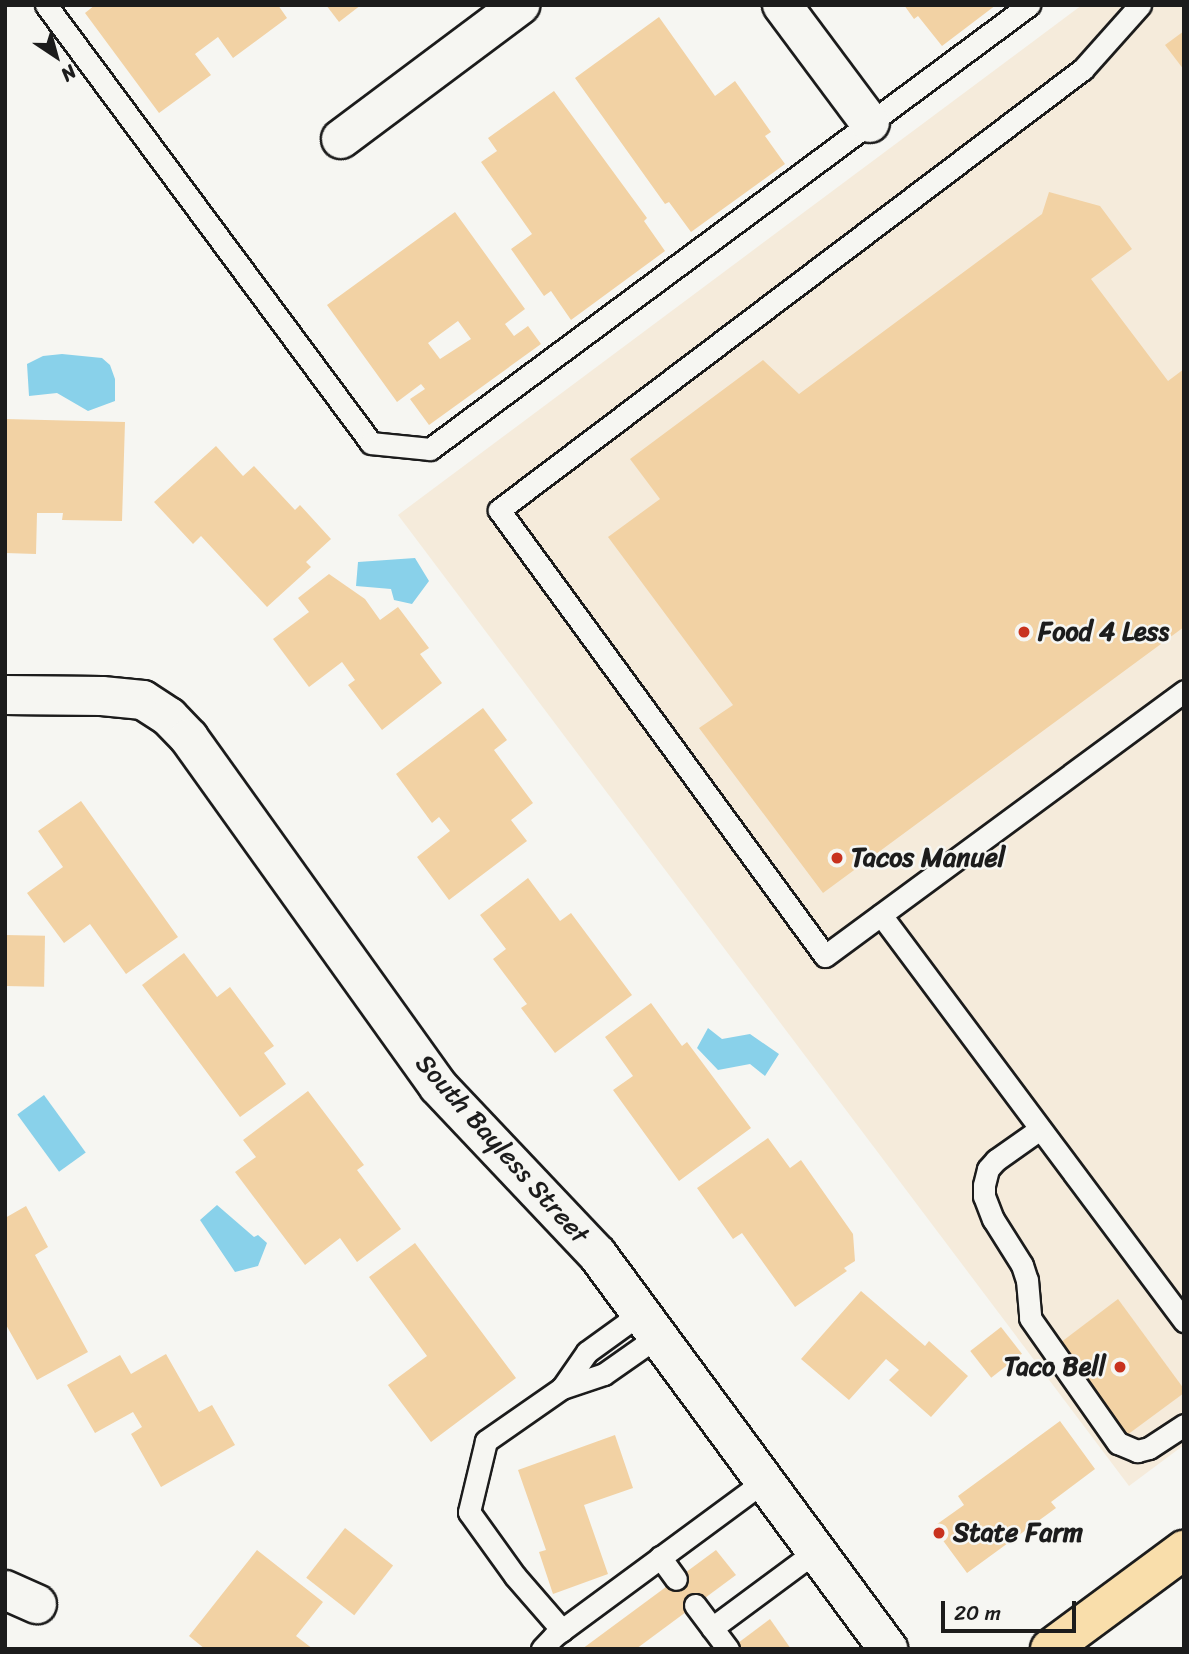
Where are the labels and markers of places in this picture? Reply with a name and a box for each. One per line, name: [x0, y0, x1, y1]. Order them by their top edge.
place label: Food 4 Less: [1038, 616, 1171, 648]
marker: Food 4 Less: [1016, 624, 1032, 640]
place label: Tacos Manuel: [851, 842, 1003, 874]
marker: Tacos Manuel: [829, 850, 845, 866]
place label: Taco Bell: [1003, 1351, 1106, 1383]
marker: Taco Bell: [1112, 1359, 1128, 1375]
place label: State Farm: [953, 1517, 1083, 1549]
marker: State Farm: [931, 1525, 947, 1541]

